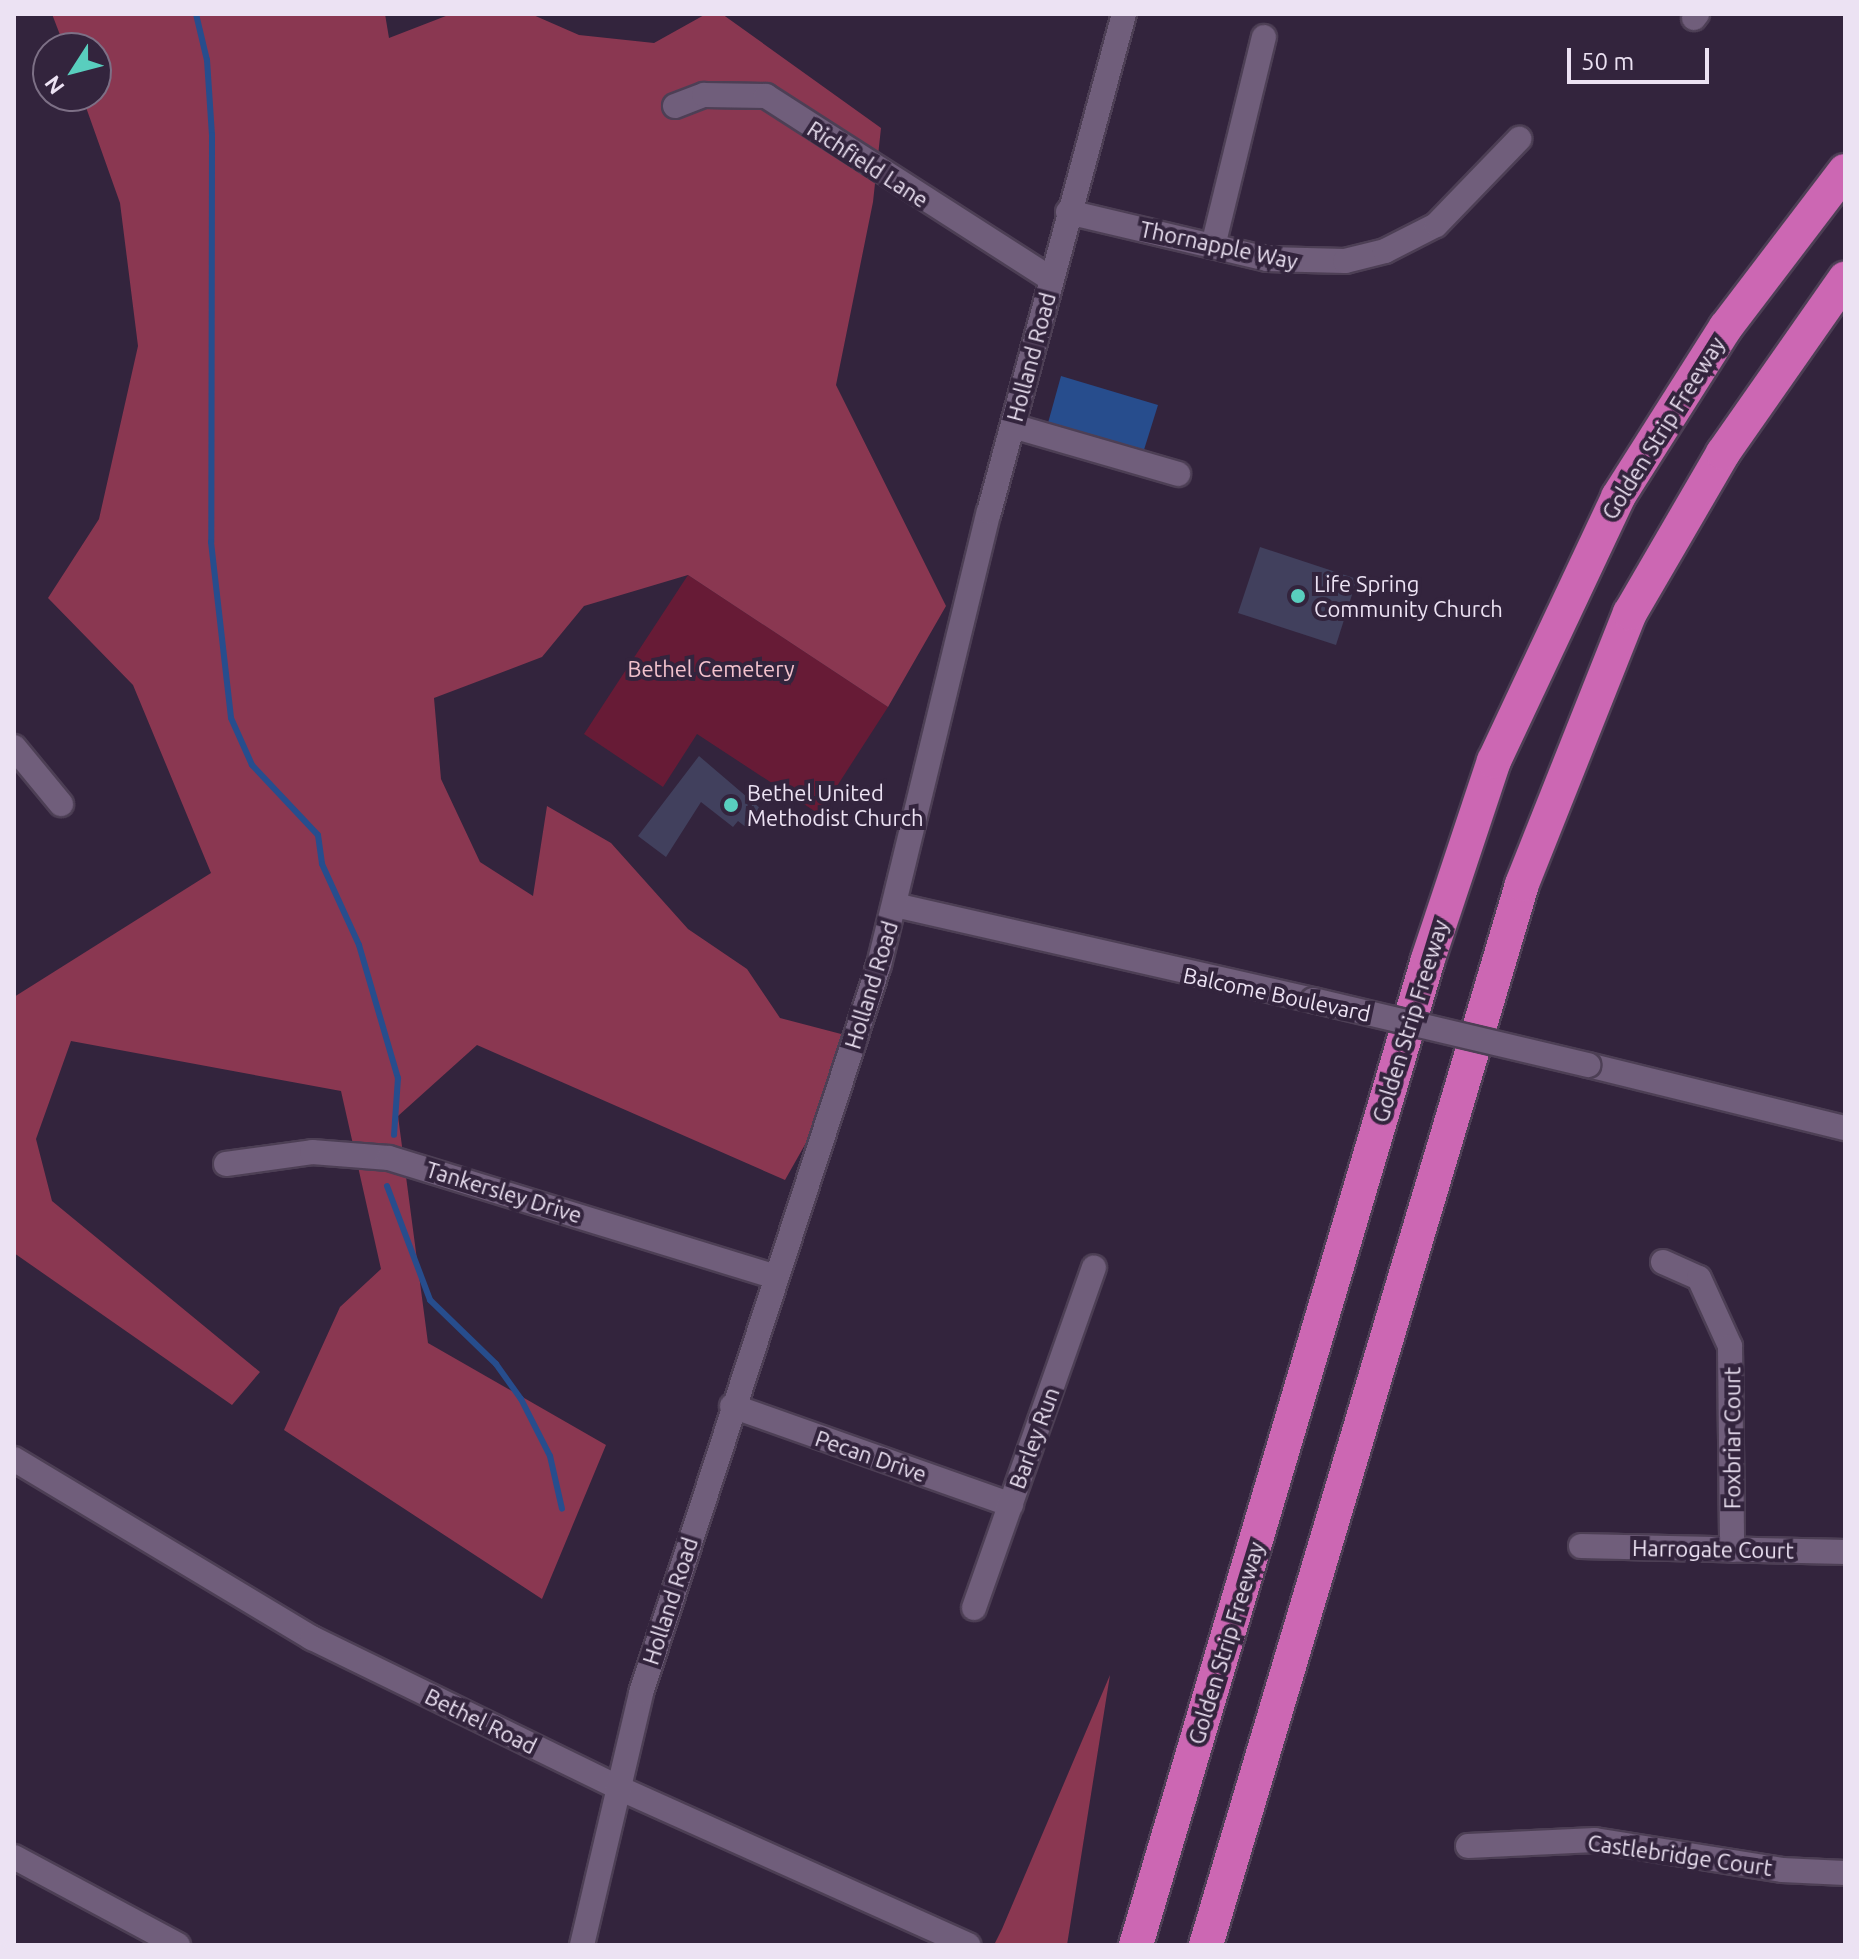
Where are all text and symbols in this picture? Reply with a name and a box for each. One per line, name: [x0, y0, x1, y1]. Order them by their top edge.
north arrow: [32, 32, 112, 112]
scale bar: [1571, 32, 1713, 82]
text: 50 m: [1581, 48, 1634, 75]
text: N: [39, 71, 69, 99]
street label: Richfield Lane: [803, 115, 933, 213]
street label: Thornapple Way: [1138, 215, 1300, 275]
street label: Holland Road: [1001, 290, 1061, 424]
street label: Golden Strip Freeway: [1596, 332, 1730, 524]
place label: Life Spring Community Church: [1314, 570, 1503, 622]
marker: Life Spring Community Church: [1289, 587, 1307, 605]
park label: Bethel Cemetery: [627, 656, 795, 682]
place label: Bethel United Methodist Church: [747, 779, 924, 830]
marker: Bethel United Methodist Church: [722, 796, 740, 814]
street label: Golden Strip Freeway: [1367, 917, 1453, 1125]
street label: Holland Road: [839, 918, 903, 1052]
street label: Balcome Boulevard: [1181, 961, 1373, 1027]
street label: Tankersley Drive: [423, 1156, 585, 1228]
street label: Foxbriar Court: [1719, 1367, 1745, 1509]
street label: Barley Run: [1003, 1384, 1065, 1492]
street label: Pecan Drive: [812, 1425, 930, 1487]
street label: Holland Road: [637, 1534, 703, 1668]
street label: Harrogate Court: [1632, 1534, 1794, 1564]
street label: Golden Strip Freeway: [1183, 1539, 1269, 1747]
street label: Bethel Road: [421, 1683, 541, 1759]
street label: Castlebridge Court: [1586, 1829, 1774, 1881]

